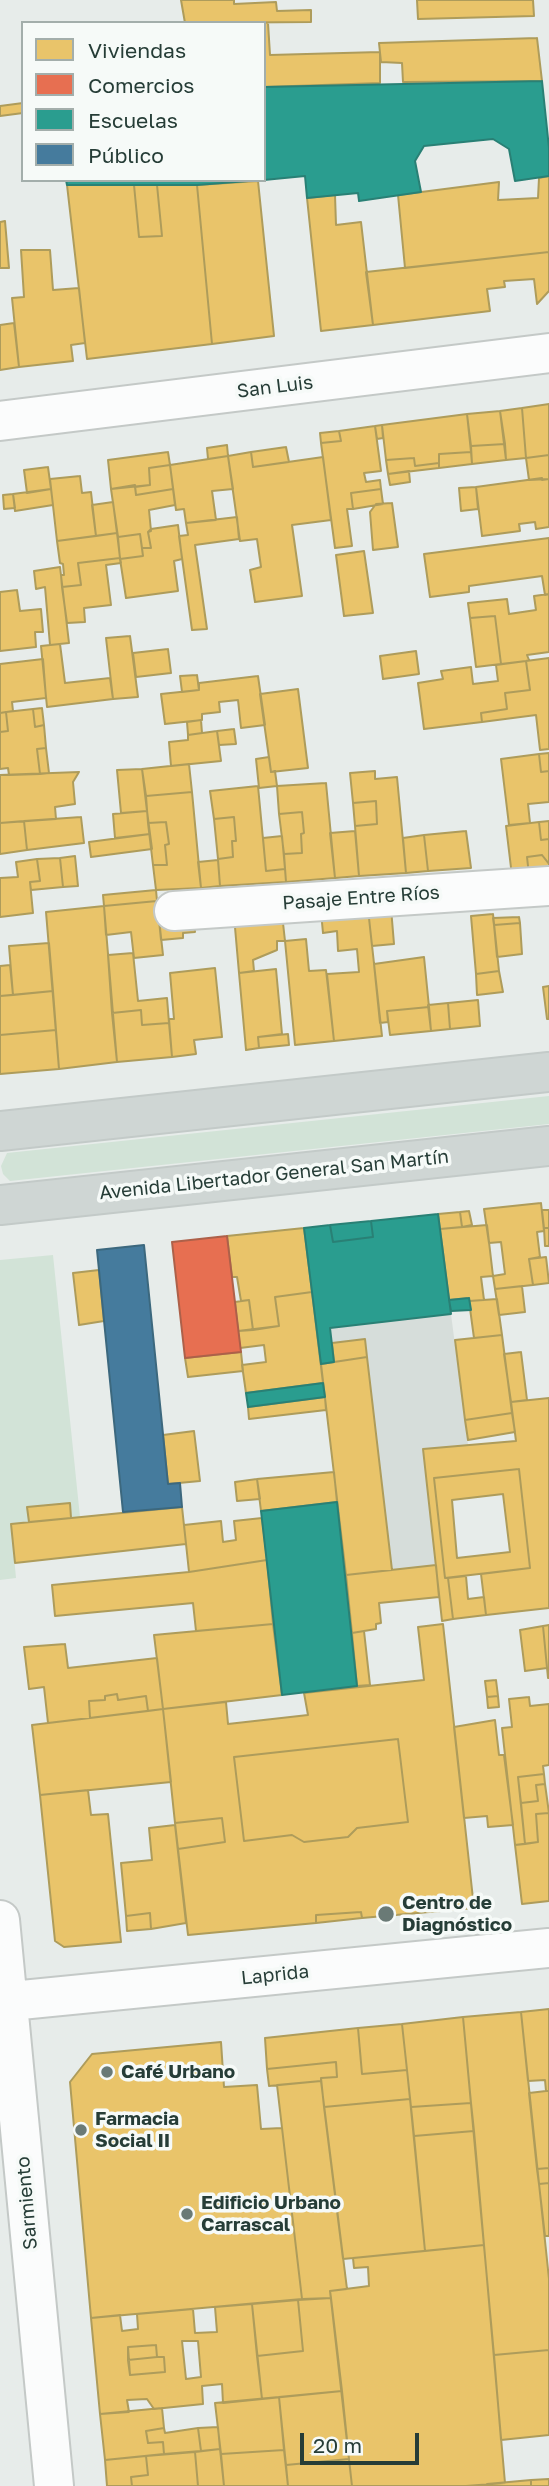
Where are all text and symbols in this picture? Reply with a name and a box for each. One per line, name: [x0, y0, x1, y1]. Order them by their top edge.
legend: [21, 21, 266, 182]
text: Viviendas: [88, 37, 186, 63]
text: Comercios: [88, 72, 194, 98]
text: Escuelas: [88, 107, 178, 133]
text: Público: [88, 142, 164, 168]
street label: San Luis: [236, 371, 314, 403]
street label: Pasaje Entre Ríos: [281, 881, 441, 915]
street label: Avenida Libertador General San Martín: [98, 1145, 450, 1205]
place label: Centro de Diagnóstico: [402, 1892, 512, 1936]
marker: Centro de Diagnóstico: [376, 1904, 396, 1924]
street label: Laprida: [240, 1960, 310, 1990]
place label: Café Urbano: [121, 2061, 235, 2083]
marker: Café Urbano: [99, 2064, 115, 2080]
place label: Farmacia Social II: [95, 2108, 179, 2152]
marker: Farmacia Social II: [73, 2122, 89, 2138]
street label: Sarmiento: [12, 2155, 42, 2251]
place label: Edificio Urbano Carrascal: [201, 2192, 341, 2236]
marker: Edificio Urbano Carrascal: [179, 2206, 195, 2222]
scale bar: [304, 2420, 423, 2464]
text: 20 m: [313, 2432, 362, 2458]

